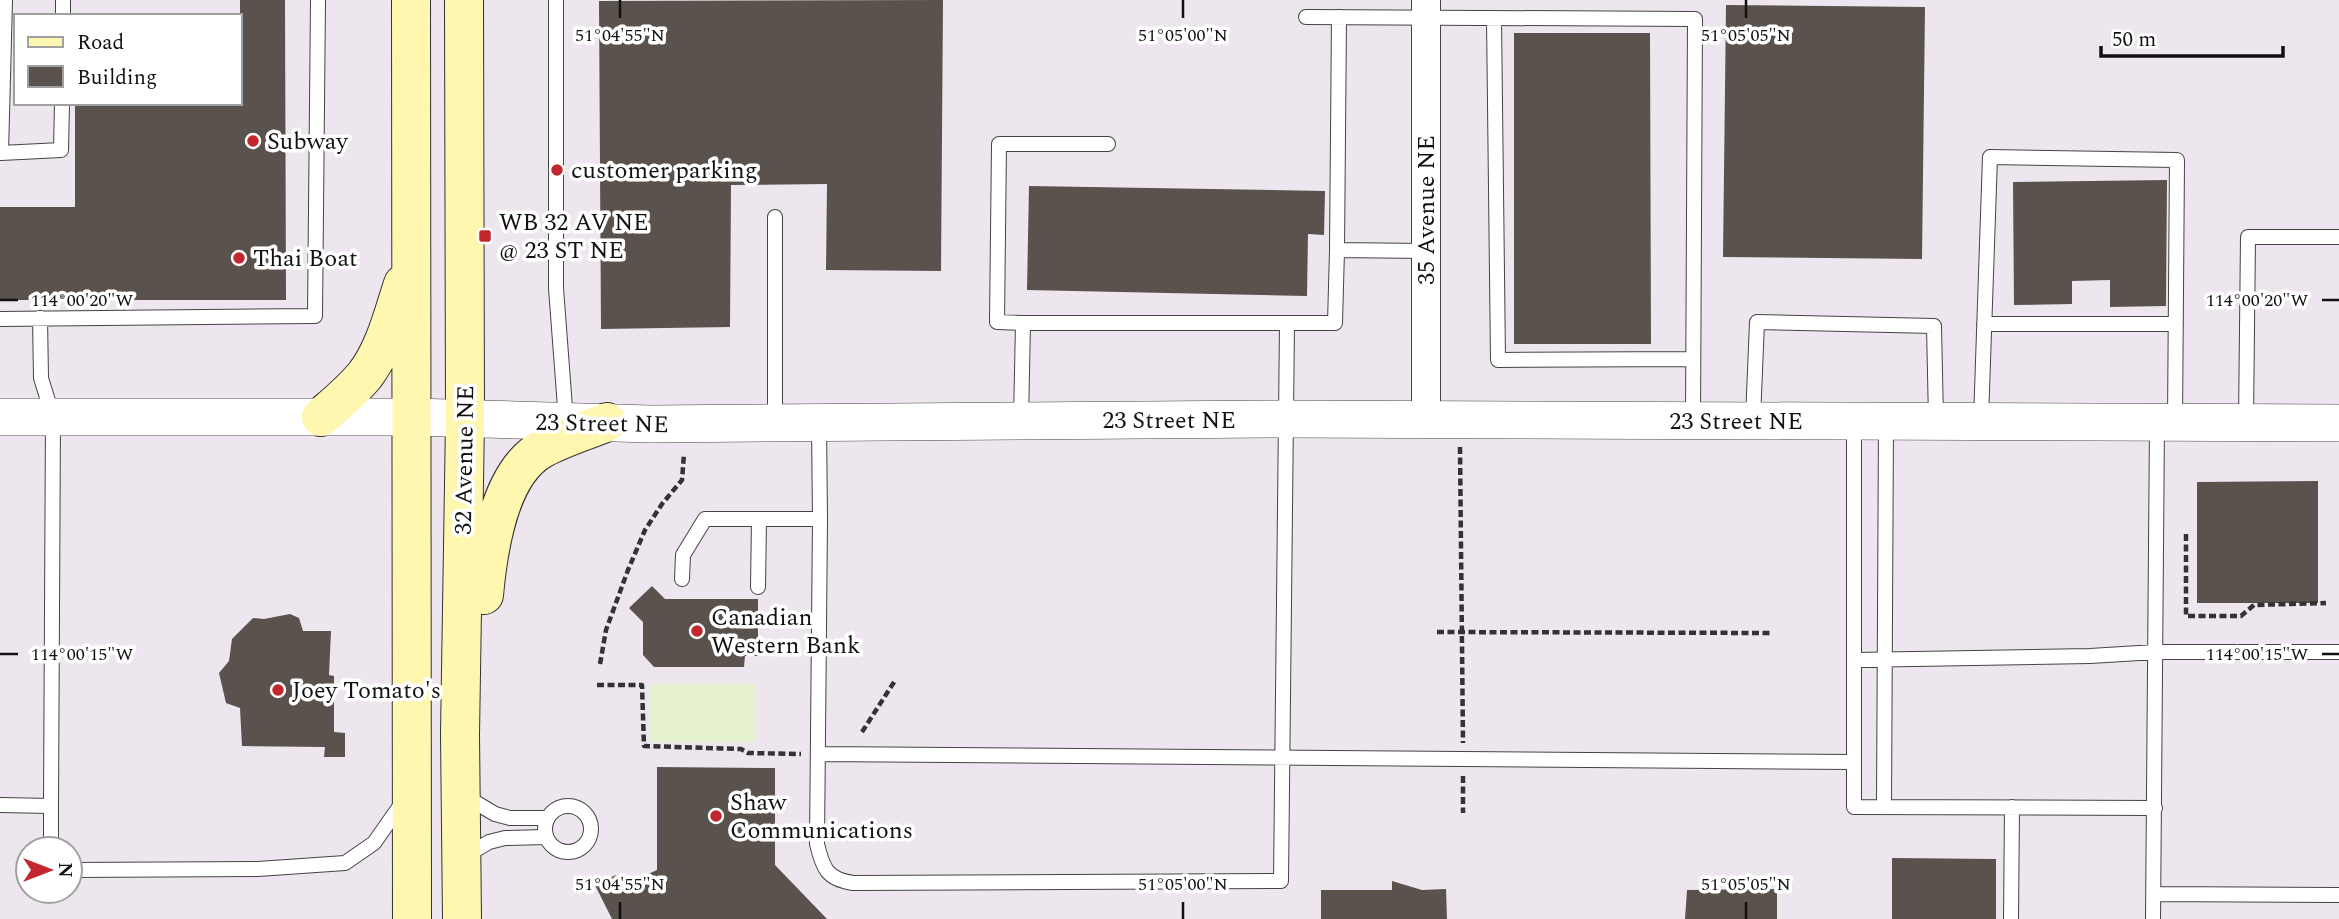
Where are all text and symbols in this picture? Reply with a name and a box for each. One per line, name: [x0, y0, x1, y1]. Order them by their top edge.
legend: [14, 14, 242, 105]
scale bar: [2101, 14, 2283, 58]
text: 51°04'55"N: [575, 22, 665, 49]
text: 51°05'00"N: [1138, 22, 1228, 49]
text: 51°05'05"N: [1701, 22, 1791, 49]
text: 50 m: [2112, 24, 2156, 56]
text: Road: [77, 27, 124, 59]
text: Building: [77, 62, 157, 94]
place label: Subway: [267, 124, 349, 160]
marker: Subway: [245, 133, 261, 149]
street label: 35 Avenue NE: [1409, 135, 1445, 285]
place label: customer parking: [571, 153, 758, 189]
marker: customer parking: [549, 162, 565, 178]
place label: WB 32 AV NE @ 23 ST NE: [499, 205, 649, 269]
marker: WB 32 AV NE @ 23 ST NE: [477, 228, 493, 244]
place label: Thai Boat: [253, 241, 358, 277]
marker: Thai Boat: [231, 250, 247, 266]
text: 114°00'20"W: [31, 287, 133, 314]
text: 114°00'20"W: [2206, 287, 2308, 314]
street label: 32 Avenue NE: [446, 385, 484, 535]
street label: 23 Street NE: [1102, 403, 1236, 439]
street label: 23 Street NE: [1669, 404, 1803, 440]
street label: 23 Street NE: [535, 405, 669, 443]
place label: Canadian Western Bank: [711, 600, 860, 664]
marker: Canadian Western Bank: [689, 623, 705, 639]
text: 114°00'15"W: [31, 641, 133, 668]
text: 114°00'15"W: [2206, 641, 2308, 668]
place label: Joey Tomato's: [292, 673, 441, 709]
marker: Joey Tomato's: [270, 682, 286, 698]
place label: Shaw Communications: [730, 785, 913, 849]
marker: Shaw Communications: [708, 808, 724, 824]
north arrow: [14, 835, 84, 905]
text: N: [50, 862, 79, 878]
text: 51°04'55"N: [575, 871, 665, 898]
text: 51°05'00"N: [1138, 871, 1228, 898]
text: 51°05'05"N: [1701, 871, 1791, 898]

